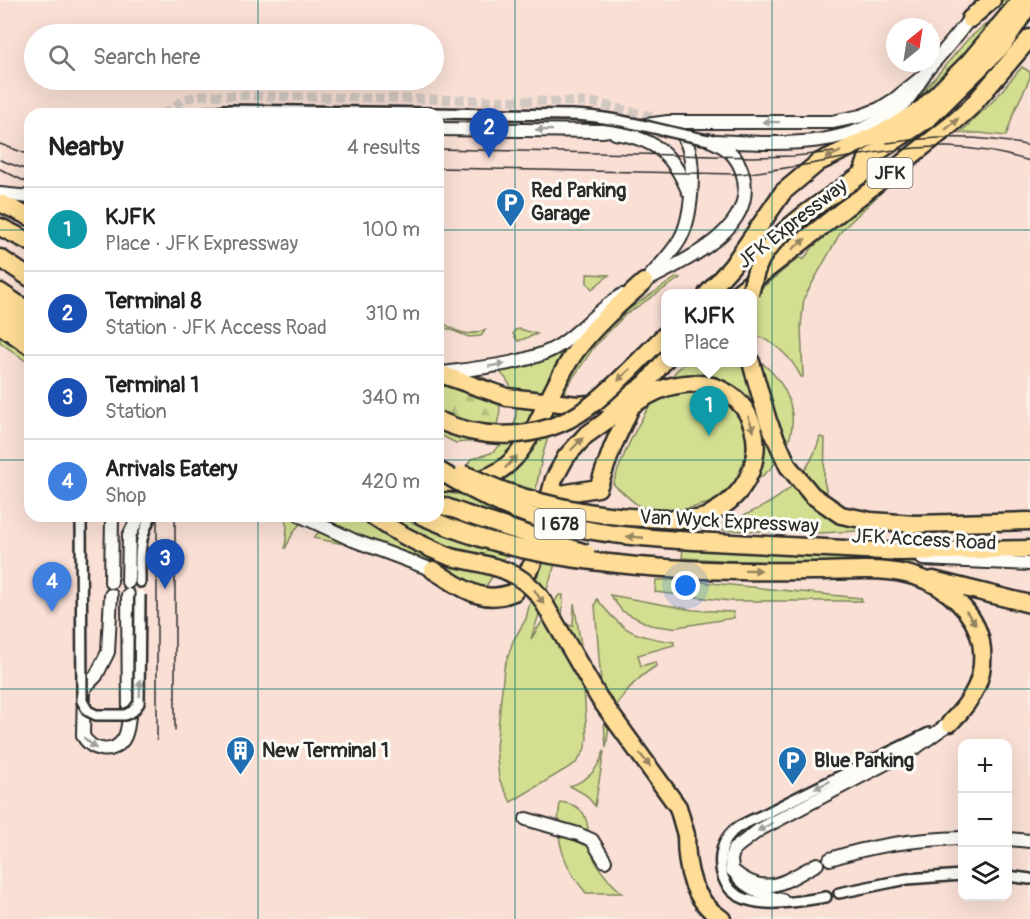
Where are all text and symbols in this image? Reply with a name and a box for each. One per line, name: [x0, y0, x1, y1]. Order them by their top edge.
north arrow: [886, 18, 940, 72]
search box: [24, 24, 444, 90]
icon: search: [45, 41, 78, 74]
text: Search here: [93, 43, 200, 71]
pin: 2: [470, 108, 508, 158]
one-way arrow: [761, 117, 780, 127]
one-way arrow: [944, 118, 959, 131]
one-way arrow: [534, 125, 553, 135]
text: Nearby: [48, 131, 124, 163]
text: 4 results: [347, 135, 420, 160]
one-way arrow: [825, 150, 842, 159]
road number: JFK: [868, 158, 912, 188]
street label: JFK Expressway: [732, 172, 853, 274]
place label: Red Parking Garage: [531, 178, 626, 226]
parking icon: Red Parking Garage: [494, 186, 526, 228]
text: KJFK: [105, 203, 155, 231]
text: 1: [64, 217, 71, 242]
text: 100 m: [363, 217, 420, 242]
text: Place · JFK Expressway: [105, 231, 298, 256]
one-way arrow: [791, 239, 806, 251]
text: Terminal 8: [105, 287, 202, 315]
popup: [661, 289, 757, 367]
text: 2: [62, 301, 73, 326]
text: 310 m: [365, 301, 420, 326]
text: KJFK: [684, 302, 734, 330]
text: Station · JFK Access Road: [105, 315, 327, 340]
text: Place: [684, 330, 729, 355]
one-way arrow: [488, 360, 507, 369]
one-way arrow: [617, 368, 631, 382]
text: Terminal 1: [105, 371, 199, 399]
text: 3: [62, 385, 73, 410]
text: 340 m: [361, 385, 420, 410]
pin: 1: [690, 386, 728, 436]
text: Station: [105, 399, 167, 424]
one-way arrow: [746, 416, 756, 434]
one-way arrow: [570, 437, 584, 451]
one-way arrow: [504, 454, 518, 469]
text: Arrivals Eatery: [105, 455, 238, 483]
text: 4: [62, 469, 73, 494]
text: 420 m: [361, 469, 420, 494]
text: Shop: [105, 483, 146, 508]
street label: Van Wyck Expressway: [639, 504, 820, 539]
road number: I 678: [534, 509, 586, 539]
street label: JFK Access Road: [851, 523, 997, 556]
one-way arrow: [626, 532, 645, 542]
pin: 3: [146, 540, 184, 589]
pin: 4: [32, 562, 72, 612]
one-way arrow: [744, 565, 763, 575]
your location: [671, 571, 700, 600]
one-way arrow: [534, 588, 545, 605]
one-way arrow: [965, 610, 977, 626]
one-way arrow: [136, 679, 145, 698]
building icon: New Terminal 1: [225, 734, 257, 776]
one-way arrow: [82, 736, 98, 749]
place label: New Terminal 1: [262, 738, 389, 763]
map controls: [958, 739, 1012, 901]
button: +: [958, 739, 1012, 793]
parking icon: Blue Parking: [777, 744, 809, 786]
place label: Blue Parking: [814, 748, 914, 773]
one-way arrow: [638, 753, 650, 768]
one-way arrow: [813, 780, 830, 789]
button: −: [958, 793, 1012, 847]
one-way arrow: [756, 822, 773, 832]
button: layers: [958, 847, 1012, 901]

